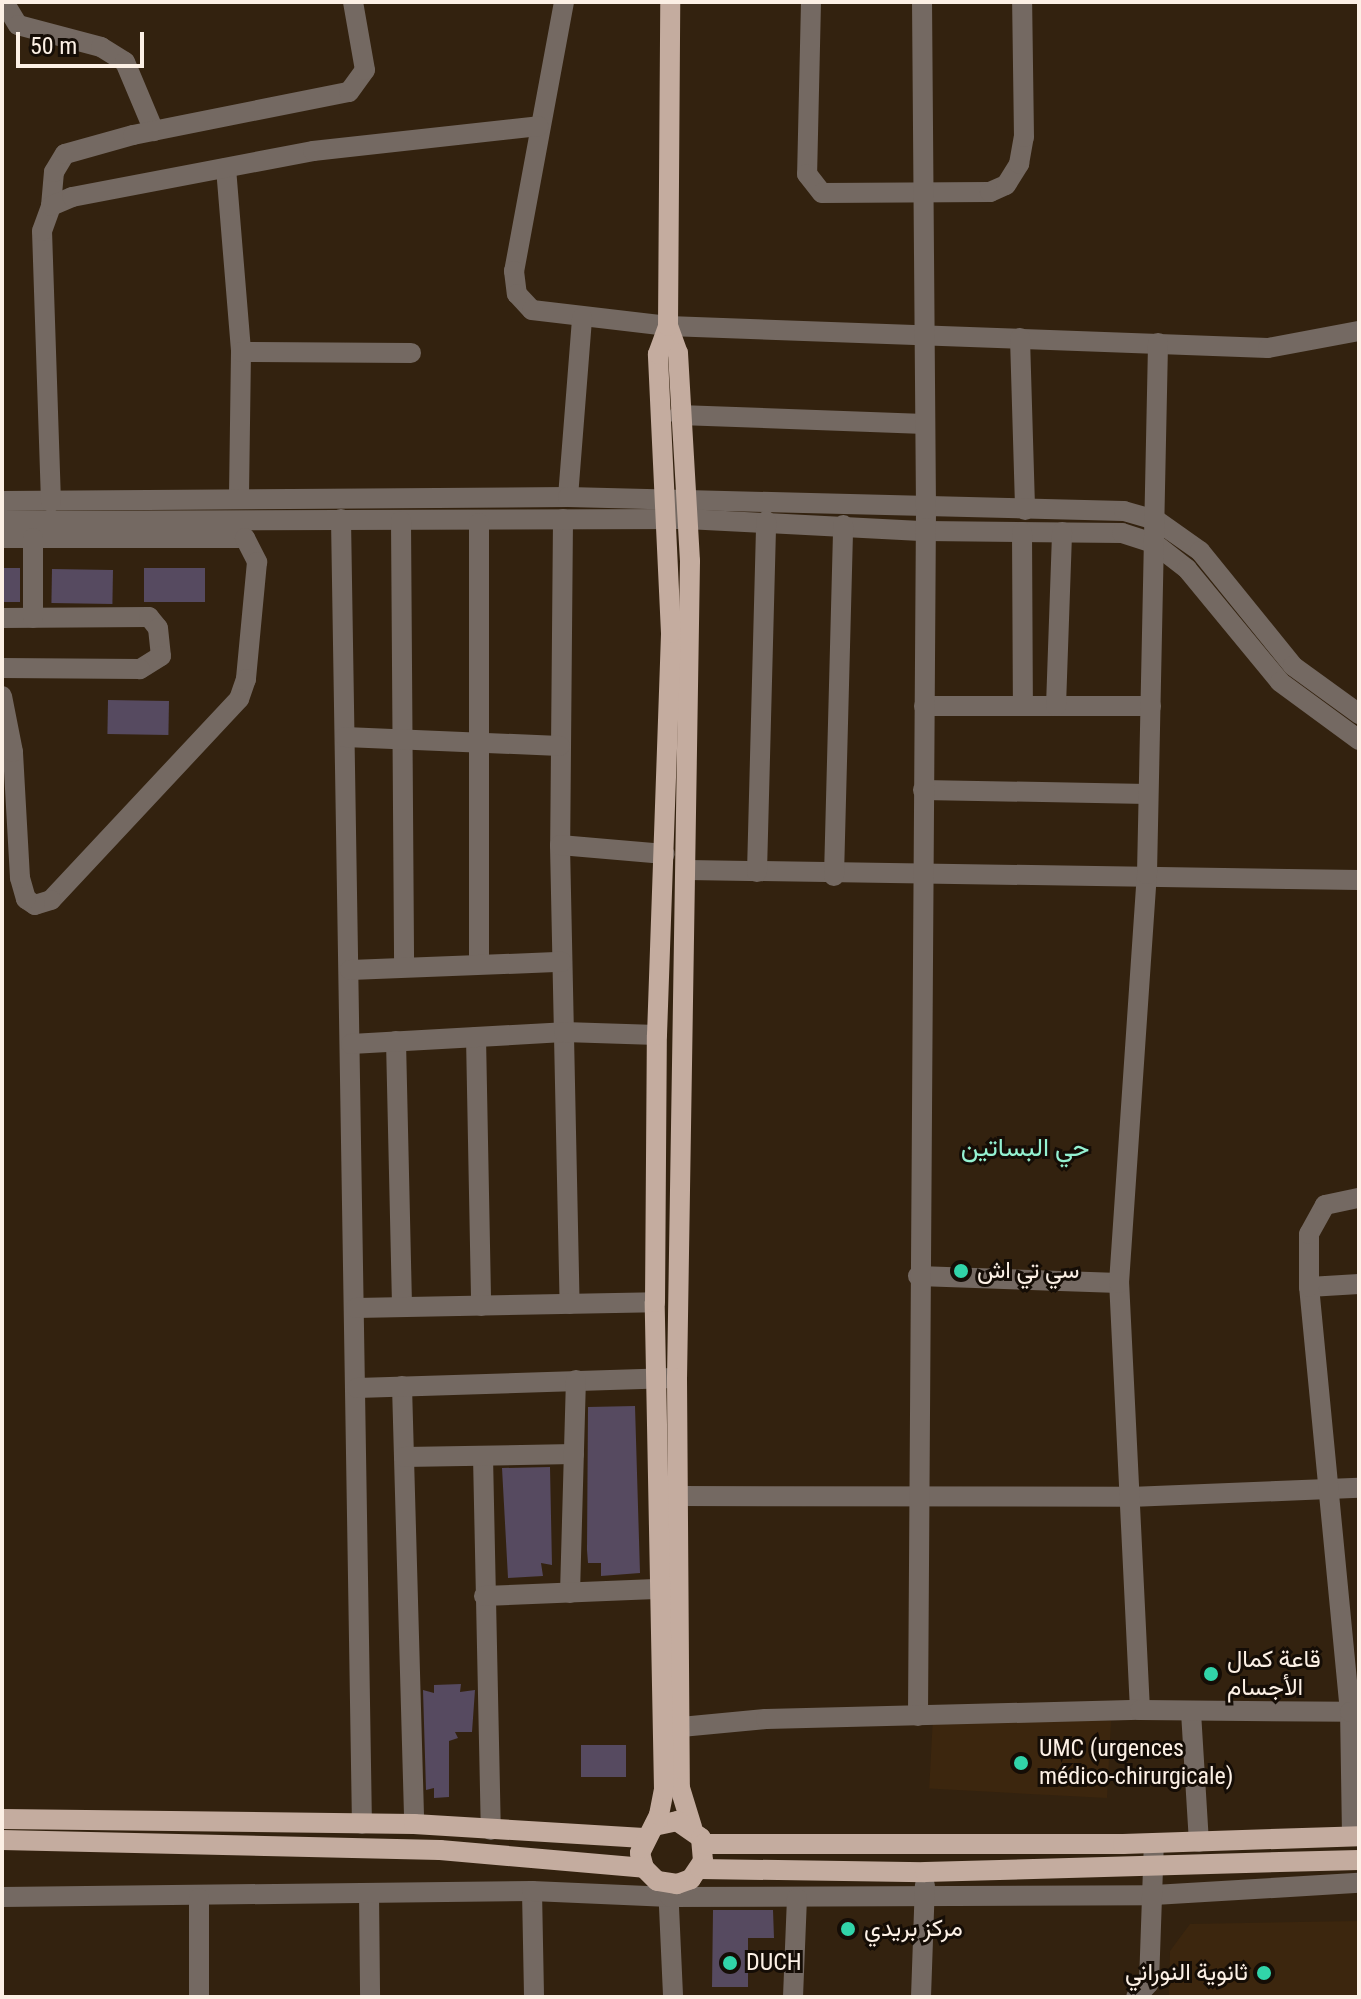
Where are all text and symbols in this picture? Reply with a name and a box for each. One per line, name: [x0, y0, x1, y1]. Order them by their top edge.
scale bar: [20, 16, 148, 66]
text: 50 m: [30, 32, 77, 60]
district label: حي البساتين: [961, 1132, 1089, 1164]
place label: سي تي اش: [977, 1257, 1079, 1285]
marker: سي تي اش: [952, 1262, 970, 1280]
place label: قاعة كمال الأجسام: [1227, 1646, 1321, 1702]
marker: قاعة كمال الأجسام: [1202, 1665, 1220, 1683]
place label: UMC (urgences médico-chirurgicale): [1039, 1735, 1233, 1791]
marker: UMC (urgences médico-chirurgicale): [1010, 1752, 1032, 1774]
place label: مركز بريدي: [864, 1915, 963, 1943]
marker: مركز بريدي: [839, 1920, 857, 1938]
place label: DUCH: [746, 1949, 802, 1977]
marker: DUCH: [721, 1954, 739, 1972]
place label: ثانوية النوراني: [1125, 1959, 1248, 1987]
marker: ثانوية النوراني: [1255, 1964, 1273, 1982]

